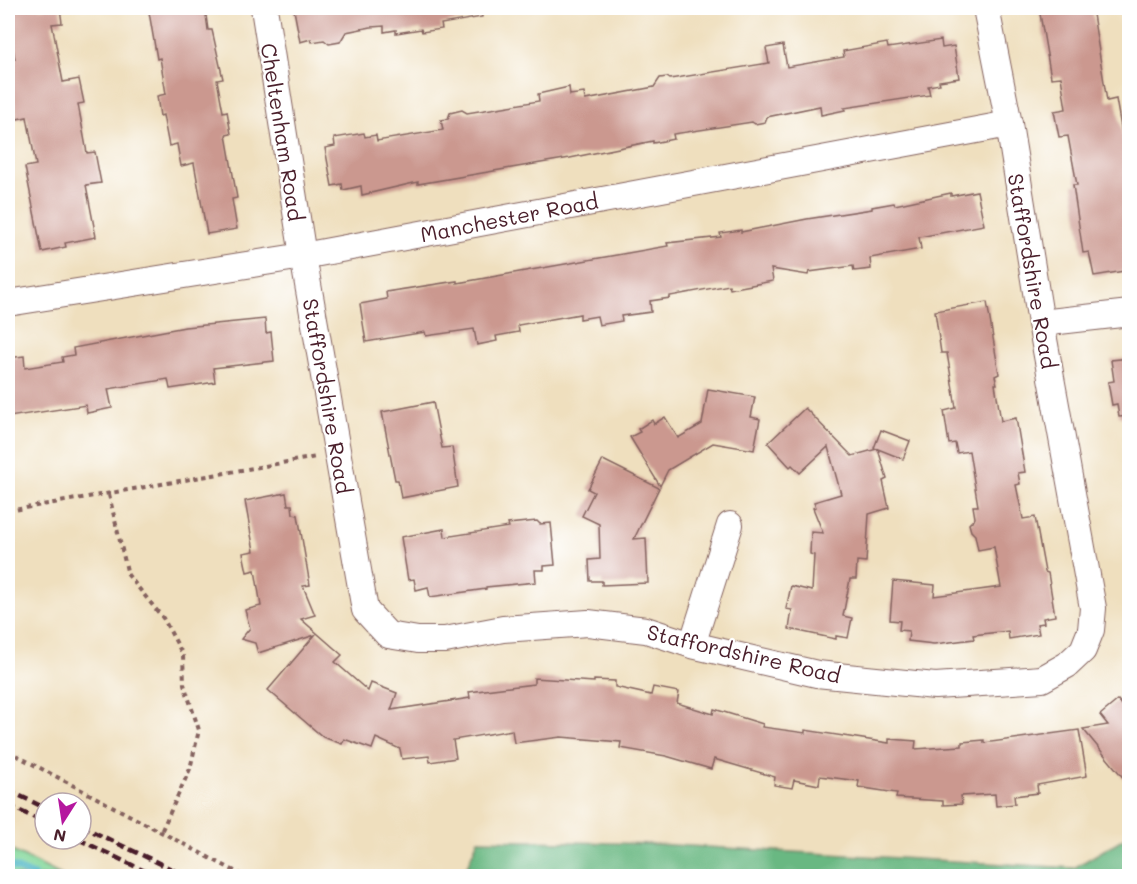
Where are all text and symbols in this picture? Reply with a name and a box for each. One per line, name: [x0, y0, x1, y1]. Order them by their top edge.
street label: Cheltenham Road: [256, 41, 310, 223]
street label: Staffordshire Road: [1003, 171, 1063, 371]
street label: Manchester Road: [418, 187, 600, 247]
street label: Staffordshire Road: [298, 296, 358, 496]
street label: Staffordshire Road: [645, 618, 843, 688]
north arrow: [33, 791, 93, 851]
text: N: [52, 825, 68, 848]

